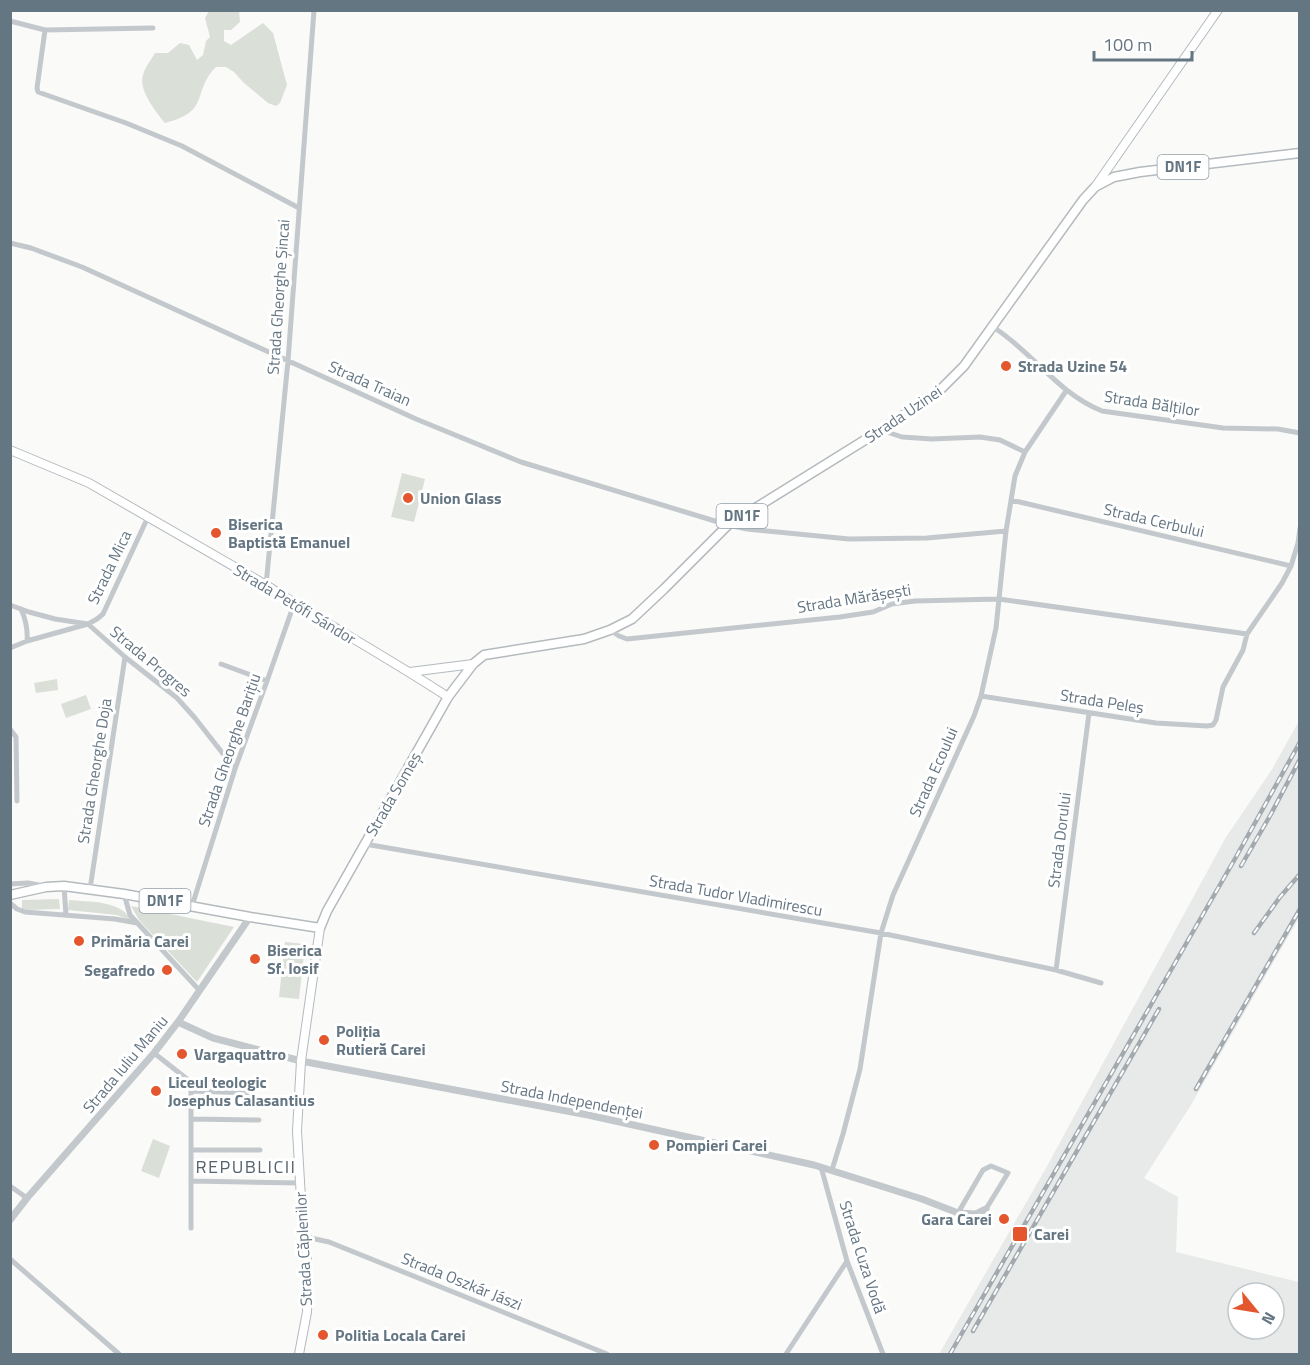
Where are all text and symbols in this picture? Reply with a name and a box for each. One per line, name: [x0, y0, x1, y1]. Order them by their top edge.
scale bar: [1094, 24, 1192, 62]
text: 100 m: [1103, 31, 1152, 58]
road number: DN1F: [1158, 155, 1208, 179]
street label: Strada Gheorghe Șincai: [261, 218, 295, 376]
street label: Strada Traian: [325, 354, 415, 412]
place label: Strada Uzine 54: [1018, 354, 1127, 378]
marker: Strada Uzine 54: [999, 359, 1013, 373]
street label: Strada Uzinei: [859, 379, 947, 449]
street label: Strada Bălților: [1103, 384, 1202, 422]
place label: Union Glass: [420, 486, 502, 510]
marker: Union Glass: [401, 491, 415, 505]
street label: Strada Cerbului: [1101, 497, 1207, 543]
road number: DN1F: [716, 504, 768, 528]
place label: Biserica Baptistă Emanuel: [228, 512, 350, 554]
street label: Strada Mica: [81, 526, 137, 608]
marker: Biserica Baptistă Emanuel: [209, 526, 223, 540]
street label: Strada Petőfi Sándor: [229, 558, 361, 650]
street label: Strada Mărășești: [795, 577, 913, 619]
street label: Strada Progres: [105, 620, 197, 702]
street label: Strada Gheorghe Barițiu: [191, 670, 267, 830]
street label: Strada Peleș: [1058, 683, 1146, 719]
street label: Strada Gheorghe Doja: [71, 697, 117, 845]
street label: Strada Ecoului: [903, 723, 963, 821]
street label: Strada Someș: [359, 747, 427, 841]
street label: Strada Dorului: [1041, 791, 1077, 889]
street label: Strada Tudor Vladimirescu: [648, 868, 824, 922]
road number: DN1F: [140, 889, 190, 913]
place label: Primăria Carei: [91, 929, 189, 953]
marker: Primăria Carei: [72, 934, 86, 948]
place label: Biserica Sf. Iosif: [267, 938, 322, 980]
marker: Biserica Sf. Iosif: [248, 952, 262, 966]
place label: Segafredo: [84, 958, 155, 982]
marker: Segafredo: [160, 963, 174, 977]
street label: Strada Iuliu Maniu: [77, 1010, 173, 1118]
place label: Poliția Rutieră Carei: [336, 1019, 426, 1061]
marker: Poliția Rutieră Carei: [317, 1033, 331, 1047]
place label: Vargaquattro: [194, 1042, 286, 1066]
marker: Vargaquattro: [175, 1047, 189, 1061]
place label: Liceul teologic Josephus Calasantius: [168, 1070, 315, 1112]
street label: Strada Independenței: [499, 1073, 645, 1125]
marker: Liceul teologic Josephus Calasantius: [149, 1084, 163, 1098]
place label: Pompieri Carei: [666, 1133, 767, 1157]
marker: Pompieri Carei: [647, 1138, 661, 1152]
district label: REPUBLICII: [195, 1153, 297, 1180]
street label: Strada Căplenilor: [288, 1191, 318, 1307]
street label: Strada Cuza Vodă: [833, 1198, 893, 1316]
place label: Gara Carei: [921, 1207, 992, 1231]
marker: Gara Carei: [997, 1212, 1011, 1226]
place label: Carei: [1034, 1222, 1069, 1246]
marker: Carei: [1011, 1225, 1029, 1243]
street label: Strada Oszkár Jászi: [398, 1246, 526, 1316]
north arrow: [1226, 1281, 1286, 1341]
text: N: [1256, 1308, 1282, 1329]
place label: Politia Locala Carei: [335, 1323, 466, 1347]
marker: Politia Locala Carei: [316, 1328, 330, 1342]

